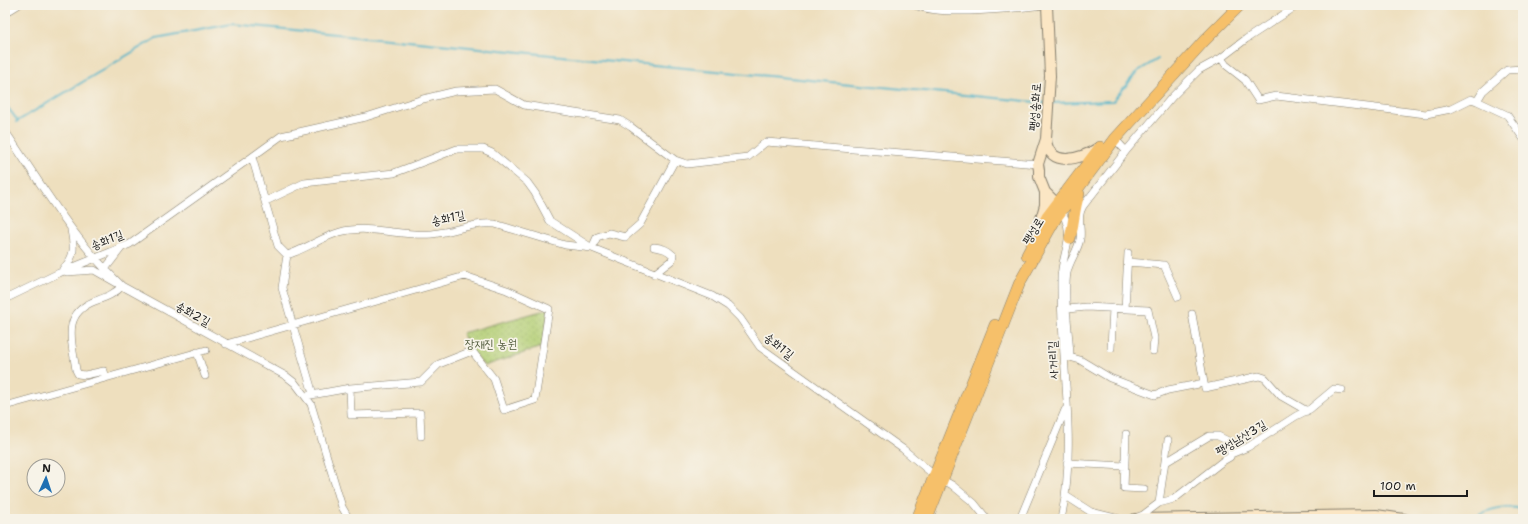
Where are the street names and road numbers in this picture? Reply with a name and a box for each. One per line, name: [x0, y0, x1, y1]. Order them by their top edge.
street label: 팽성송화로: [1025, 82, 1045, 132]
street label: 송화1길: [430, 207, 467, 229]
street label: 팽성로: [1019, 214, 1047, 248]
street label: 송화1길: [88, 226, 126, 254]
street label: 송화2길: [173, 298, 214, 330]
street label: 송화1길: [761, 329, 798, 363]
street label: 사거리길: [1044, 340, 1062, 380]
street label: 팽성남산3길: [1213, 416, 1270, 459]

